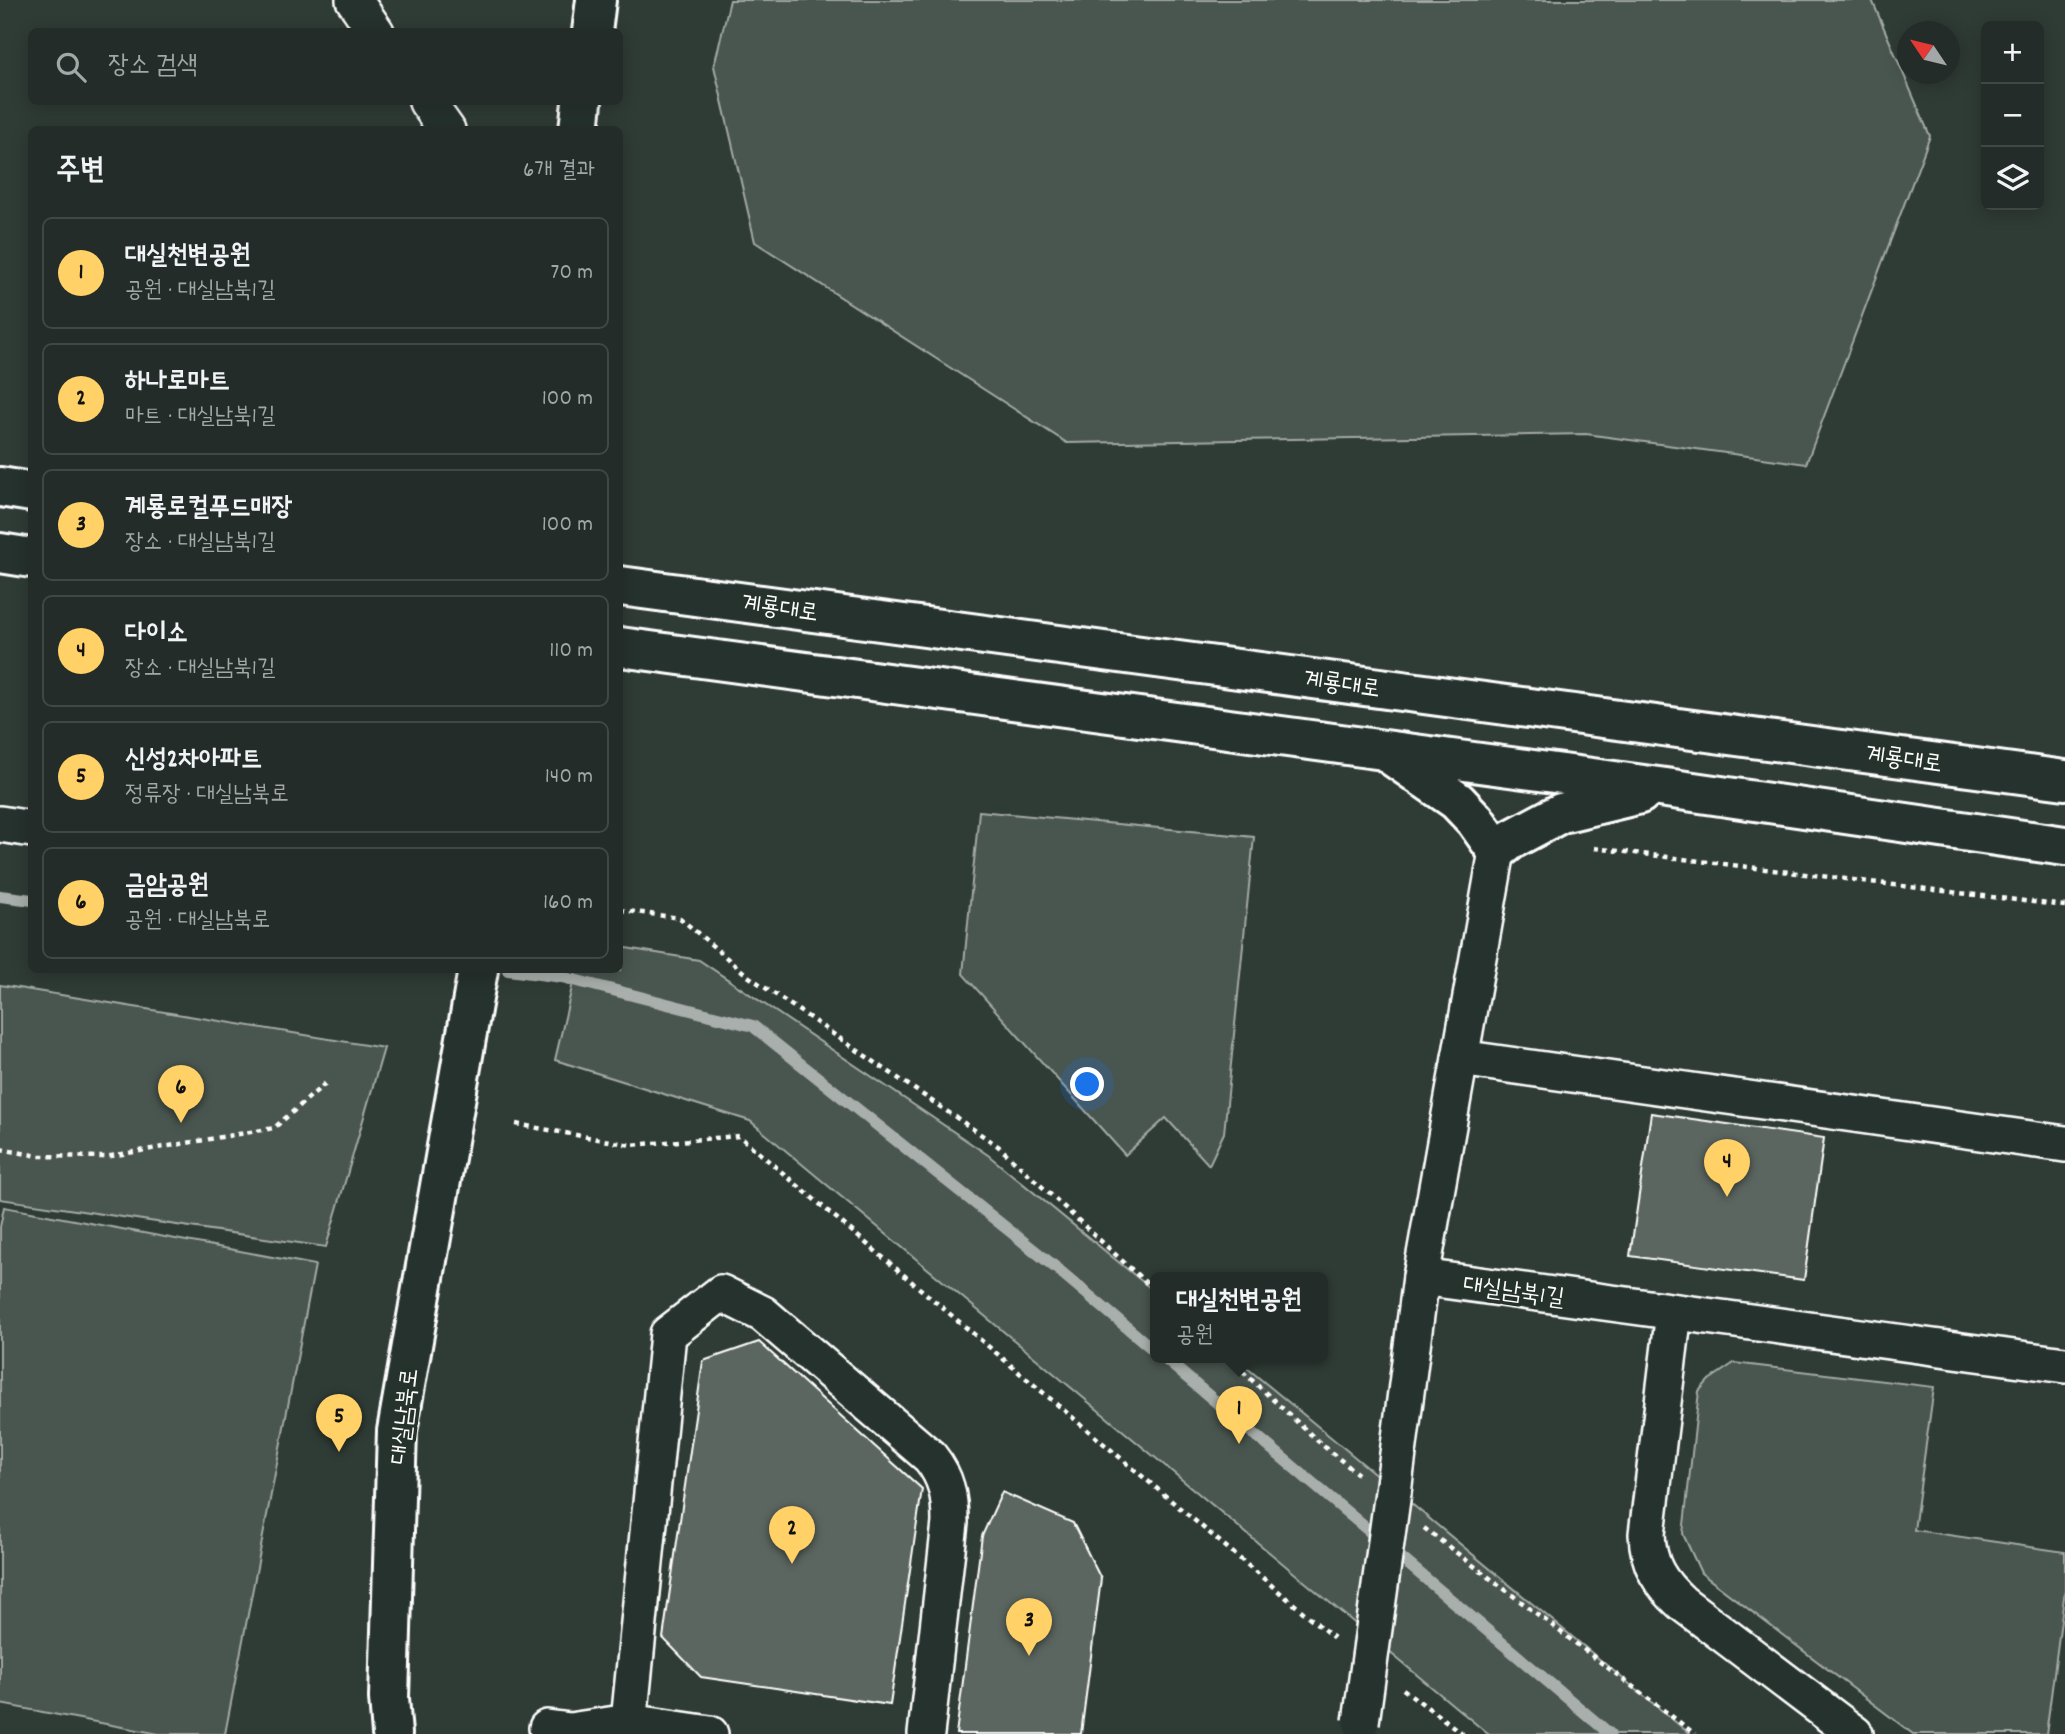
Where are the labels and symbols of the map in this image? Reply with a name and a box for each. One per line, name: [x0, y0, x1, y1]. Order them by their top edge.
north arrow: [1897, 21, 1960, 84]
street label: 계룡대로: [739, 588, 820, 632]
street label: 계룡대로: [1301, 664, 1382, 708]
street label: 계룡대로: [1863, 739, 1944, 783]
pin: 6: [158, 1065, 204, 1123]
your location: [1070, 1067, 1104, 1101]
pin: 4: [1704, 1139, 1750, 1197]
street label: 대실남북1길: [1461, 1269, 1566, 1317]
street label: 대실남북로: [383, 1366, 429, 1466]
pin: 1: [1216, 1386, 1262, 1444]
pin: 5: [316, 1394, 362, 1452]
pin: 2: [769, 1506, 815, 1564]
pin: 3: [1006, 1598, 1052, 1656]

